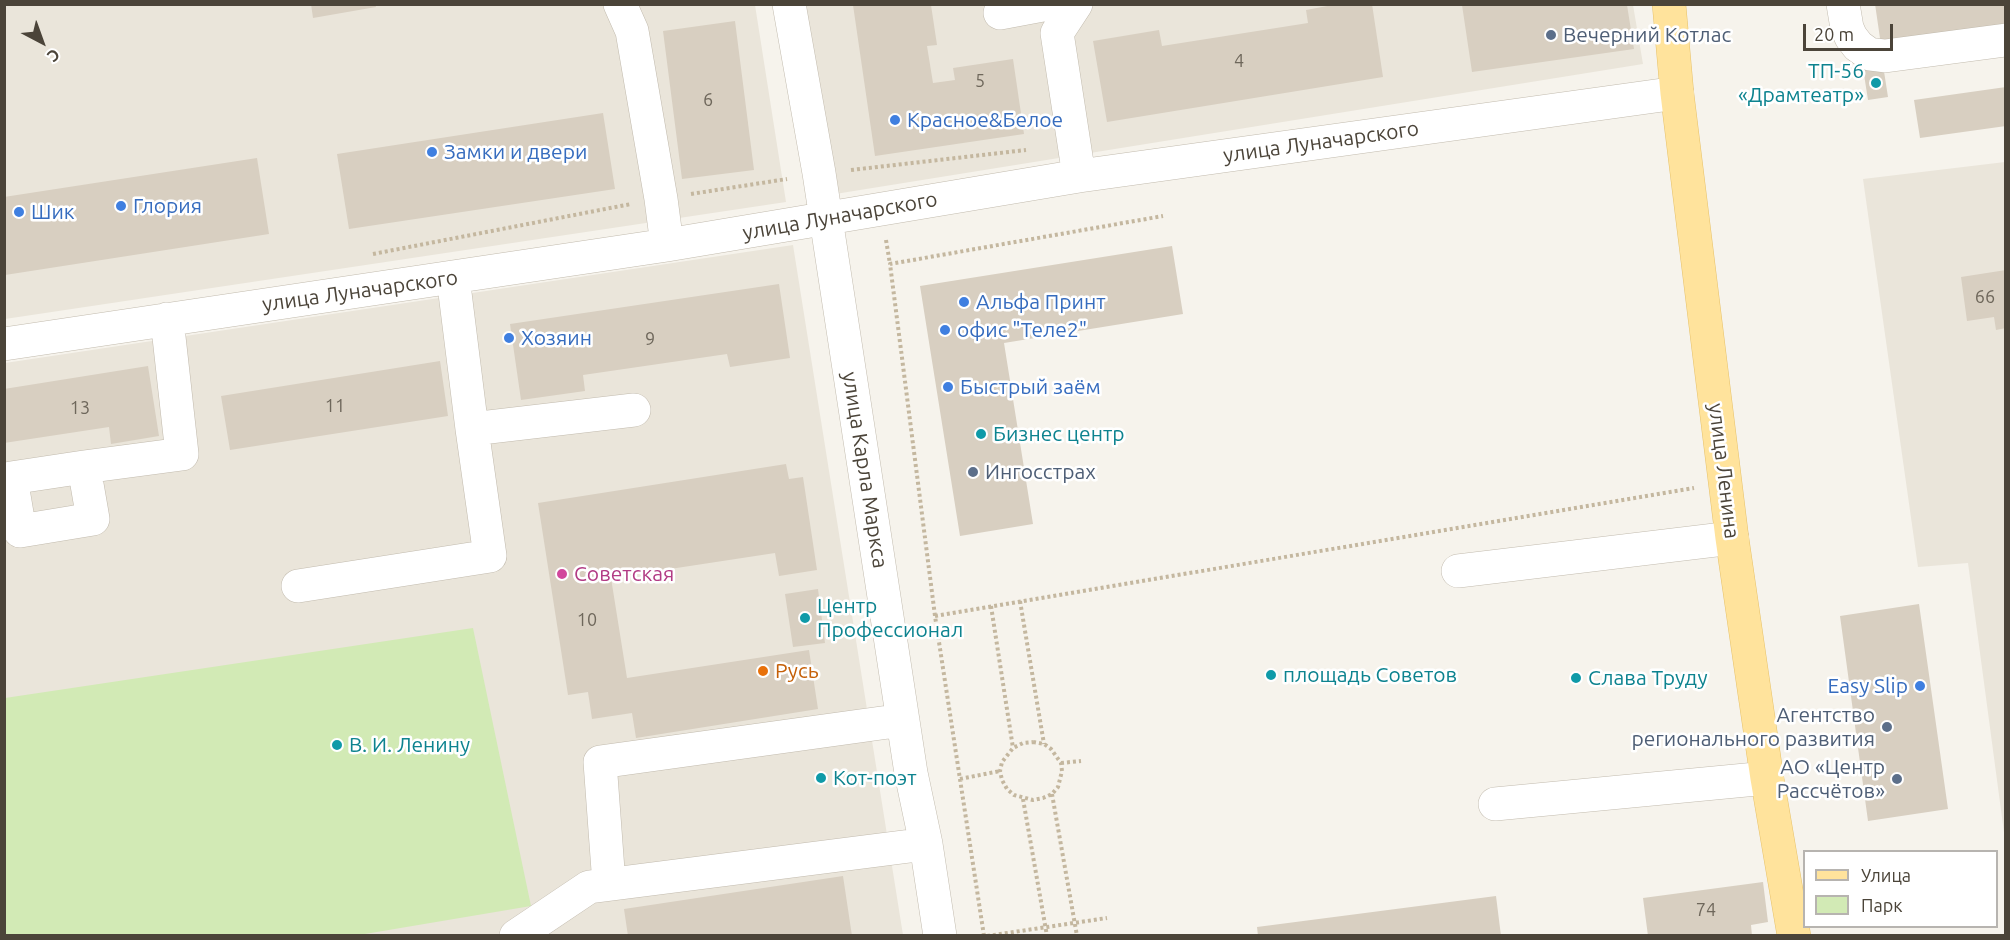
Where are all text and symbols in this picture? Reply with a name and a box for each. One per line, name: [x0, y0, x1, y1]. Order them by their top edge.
north arrow: [12, 12, 72, 72]
scale bar: [1806, 12, 1896, 50]
place label: Вечерний Котлас: [1563, 22, 1731, 48]
text: 20 m: [1814, 24, 1854, 44]
marker: Вечерний Котлас: [1544, 28, 1558, 42]
text: С: [44, 45, 64, 66]
house number: 4: [1234, 50, 1244, 72]
place label: ТП-56 «Драмтеатр»: [1738, 58, 1864, 108]
house number: 5: [975, 70, 985, 92]
marker: ТП-56 «Драмтеатр»: [1869, 76, 1883, 90]
house number: 6: [703, 89, 713, 111]
place label: Красное&Белое: [907, 107, 1063, 133]
marker: Красное&Белое: [888, 113, 902, 127]
street label: улица Луначарского: [1222, 116, 1420, 168]
place label: Замки и двери: [444, 139, 587, 165]
marker: Замки и двери: [425, 145, 439, 159]
street label: улица Луначарского: [741, 186, 939, 246]
place label: Глория: [133, 193, 202, 219]
place label: Шик: [31, 199, 75, 225]
marker: Глория: [114, 199, 128, 213]
marker: Шик: [12, 205, 26, 219]
street label: улица Луначарского: [261, 265, 459, 317]
house number: 66: [1975, 286, 1995, 308]
place label: Альфа Принт: [976, 289, 1106, 315]
marker: Альфа Принт: [957, 295, 971, 309]
place label: офис "Теле2": [957, 317, 1087, 343]
marker: офис "Теле2": [938, 323, 952, 337]
place label: Хозяин: [521, 325, 592, 351]
house number: 9: [645, 328, 655, 350]
marker: Хозяин: [502, 331, 516, 345]
street label: улица Карла Маркса: [837, 370, 893, 570]
place label: Быстрый заём: [960, 374, 1101, 400]
marker: Быстрый заём: [941, 380, 955, 394]
house number: 11: [325, 395, 345, 417]
house number: 13: [70, 397, 90, 419]
street label: улица Ленина: [1703, 402, 1745, 540]
place label: Бизнес центр: [993, 421, 1125, 447]
marker: Бизнес центр: [974, 427, 988, 441]
place label: Ингосстрах: [985, 459, 1096, 485]
marker: Ингосстрах: [966, 465, 980, 479]
place label: Советская: [574, 561, 674, 587]
marker: Советская: [555, 567, 569, 581]
place label: Центр Профессионал: [817, 593, 963, 643]
house number: 10: [577, 609, 597, 631]
marker: Центр Профессионал: [798, 611, 812, 625]
place label: Русь: [775, 658, 819, 684]
place label: площадь Советов: [1283, 662, 1457, 688]
marker: Русь: [756, 664, 770, 678]
place label: Слава Труду: [1588, 665, 1708, 691]
marker: площадь Советов: [1264, 668, 1278, 682]
marker: Слава Труду: [1569, 671, 1583, 685]
place label: Easy Slip: [1828, 673, 1908, 699]
marker: Easy Slip: [1913, 679, 1927, 693]
place label: Агентство регионального развития: [1631, 702, 1875, 752]
marker: Агентство регионального развития: [1880, 720, 1894, 734]
place label: В. И. Ленину: [349, 732, 470, 758]
marker: В. И. Ленину: [330, 738, 344, 752]
place label: АО «Центр Рассчётов»: [1777, 754, 1885, 804]
place label: Кот-поэт: [833, 765, 917, 791]
marker: Кот-поэт: [814, 771, 828, 785]
marker: АО «Центр Рассчётов»: [1890, 772, 1904, 786]
legend: [1803, 850, 1998, 928]
text: Улица: [1861, 865, 1911, 885]
text: Парк: [1861, 895, 1902, 915]
house number: 74: [1696, 899, 1716, 921]

